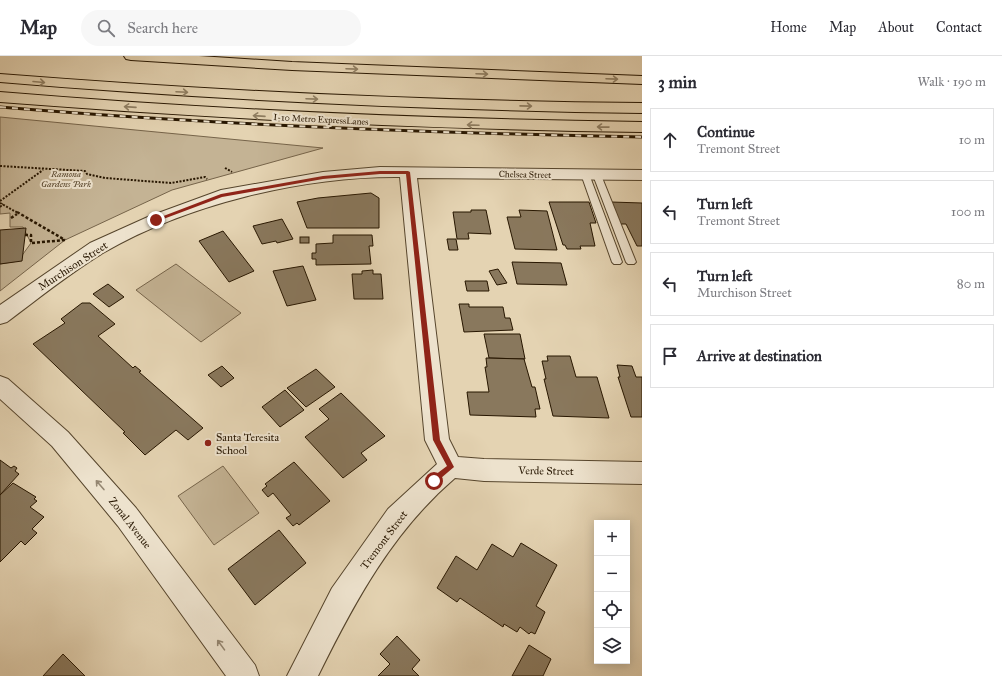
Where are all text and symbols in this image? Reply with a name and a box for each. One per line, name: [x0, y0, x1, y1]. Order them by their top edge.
search box: [81, 10, 361, 46]
text: Map: [20, 16, 57, 39]
icon: search: [95, 17, 117, 39]
text: Search here: [127, 19, 198, 37]
text: Home: [770, 19, 807, 36]
text: Map: [829, 19, 856, 36]
text: About: [878, 19, 914, 36]
text: Contact: [936, 19, 982, 36]
one-way arrow: [345, 65, 358, 72]
one-way arrow: [475, 70, 488, 78]
text: 3 min: [658, 72, 697, 93]
text: Walk · 190 m: [917, 74, 986, 90]
one-way arrow: [605, 75, 618, 83]
one-way arrow: [32, 78, 45, 85]
one-way arrow: [175, 88, 188, 96]
one-way arrow: [305, 95, 318, 103]
one-way arrow: [519, 102, 532, 110]
one-way arrow: [123, 104, 136, 111]
street label: I-10 Metro ExpressLanes: [273, 111, 369, 127]
one-way arrow: [253, 112, 266, 119]
one-way arrow: [467, 121, 480, 129]
one-way arrow: [597, 123, 610, 131]
text: Continue: [697, 123, 755, 141]
icon: ahead: [659, 129, 681, 151]
text: 10 m: [959, 132, 985, 148]
text: Tremont Street: [697, 141, 780, 157]
park label: Ramona Gardens Park: [41, 168, 91, 189]
street label: Chelsea Street: [499, 168, 552, 180]
text: Turn left: [697, 195, 753, 213]
icon: left: [659, 201, 681, 223]
text: 100 m: [951, 204, 985, 220]
route end: [147, 211, 165, 229]
text: Tremont Street: [697, 213, 780, 229]
street label: Murchison Street: [36, 239, 110, 293]
text: Turn left: [697, 267, 753, 285]
icon: left: [659, 273, 681, 295]
text: 80 m: [957, 276, 985, 292]
text: Murchison Street: [697, 285, 792, 301]
icon: arrive: [659, 345, 681, 367]
text: Arrive at destination: [697, 347, 822, 365]
place label: Santa Teresita School: [216, 431, 280, 457]
marker: Santa Teresita School: [203, 438, 213, 448]
street label: Verde Street: [517, 464, 574, 478]
route start: [425, 472, 443, 490]
one-way arrow: [95, 480, 104, 491]
street label: Zonal Avenue: [106, 495, 154, 552]
street label: Tremont Street: [358, 508, 410, 572]
map controls: [594, 520, 630, 664]
button: +: [594, 520, 630, 556]
button: −: [594, 556, 630, 592]
button: locate: [594, 592, 630, 628]
button: layers: [594, 628, 630, 664]
one-way arrow: [217, 639, 225, 650]

